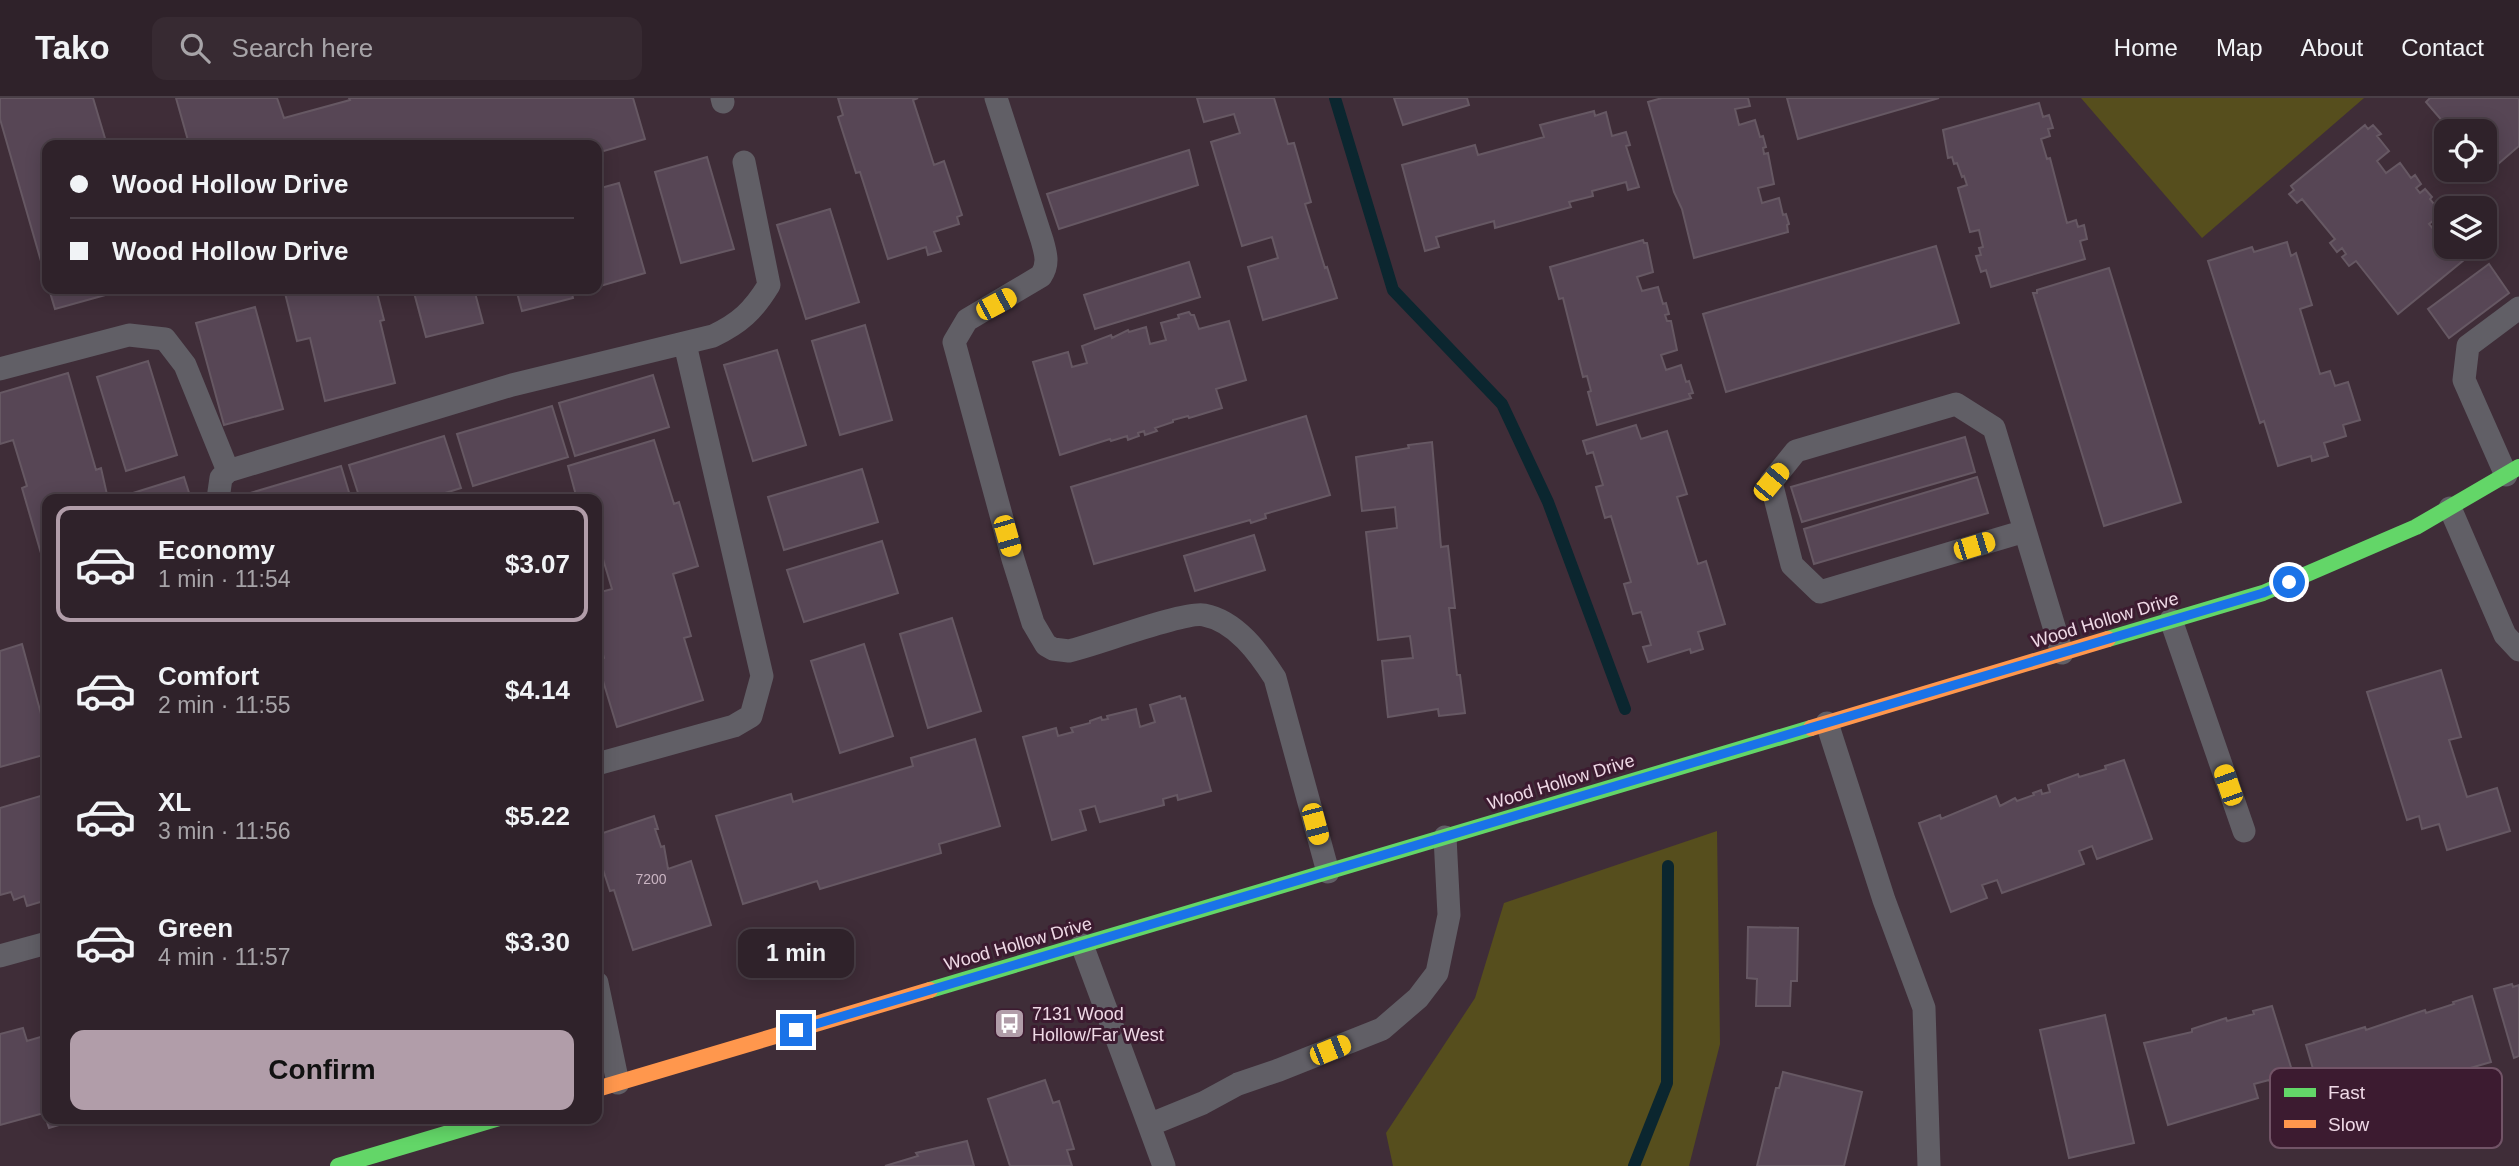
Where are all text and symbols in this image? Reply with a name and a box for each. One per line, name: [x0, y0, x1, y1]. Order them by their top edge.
search box: [152, 17, 642, 80]
text: Tako: [35, 29, 110, 66]
icon: search: [176, 29, 214, 67]
text: Search here: [232, 33, 373, 63]
text: Home: [2114, 34, 2178, 61]
text: Map: [2216, 34, 2263, 61]
text: About: [2301, 34, 2363, 61]
text: Contact: [2401, 34, 2484, 61]
map controls: [2434, 119, 2497, 259]
button: locate: [2434, 119, 2497, 182]
text: Wood Hollow Drive: [112, 169, 348, 199]
button: layers: [2434, 196, 2497, 259]
text: Wood Hollow Drive: [112, 236, 348, 266]
car: [973, 285, 1020, 323]
car: [1750, 459, 1793, 505]
car: [992, 513, 1023, 559]
car: [1951, 530, 1998, 562]
icon: car: [74, 533, 137, 596]
text: Economy: [158, 535, 275, 565]
text: $3.07: [505, 549, 570, 579]
text: 1 min · 11:54: [158, 566, 291, 592]
route start: [2273, 566, 2305, 598]
street label: Wood Hollow Drive: [2029, 588, 2181, 652]
icon: car: [74, 659, 137, 722]
text: Comfort: [158, 661, 259, 691]
text: $4.14: [505, 675, 570, 705]
text: 2 min · 11:55: [158, 692, 291, 718]
street label: Wood Hollow Drive: [1485, 750, 1637, 814]
car: [2212, 762, 2245, 808]
icon: car: [74, 785, 137, 848]
text: XL: [158, 787, 191, 817]
text: $5.22: [505, 801, 570, 831]
car: [1300, 801, 1331, 847]
text: 3 min · 11:56: [158, 818, 291, 844]
house number: 7200: [635, 871, 667, 887]
icon: car: [74, 911, 137, 974]
text: Green: [158, 913, 233, 943]
street label: Wood Hollow Drive: [942, 913, 1094, 975]
text: $3.30: [505, 927, 570, 957]
callout: 1 min: [738, 928, 854, 978]
text: 1 min: [766, 940, 826, 966]
text: 4 min · 11:57: [158, 944, 291, 970]
place label: 7131 Wood Hollow/Far West: [1032, 1004, 1164, 1045]
bus stop icon: 7131 Wood Hollow/Far West: [992, 1007, 1026, 1041]
route end: [780, 1014, 812, 1046]
button: Confirm: [70, 1030, 574, 1110]
car: [1307, 1032, 1354, 1068]
legend: [2270, 1068, 2502, 1148]
text: Fast: [2328, 1082, 2366, 1103]
text: Slow: [2328, 1114, 2369, 1135]

